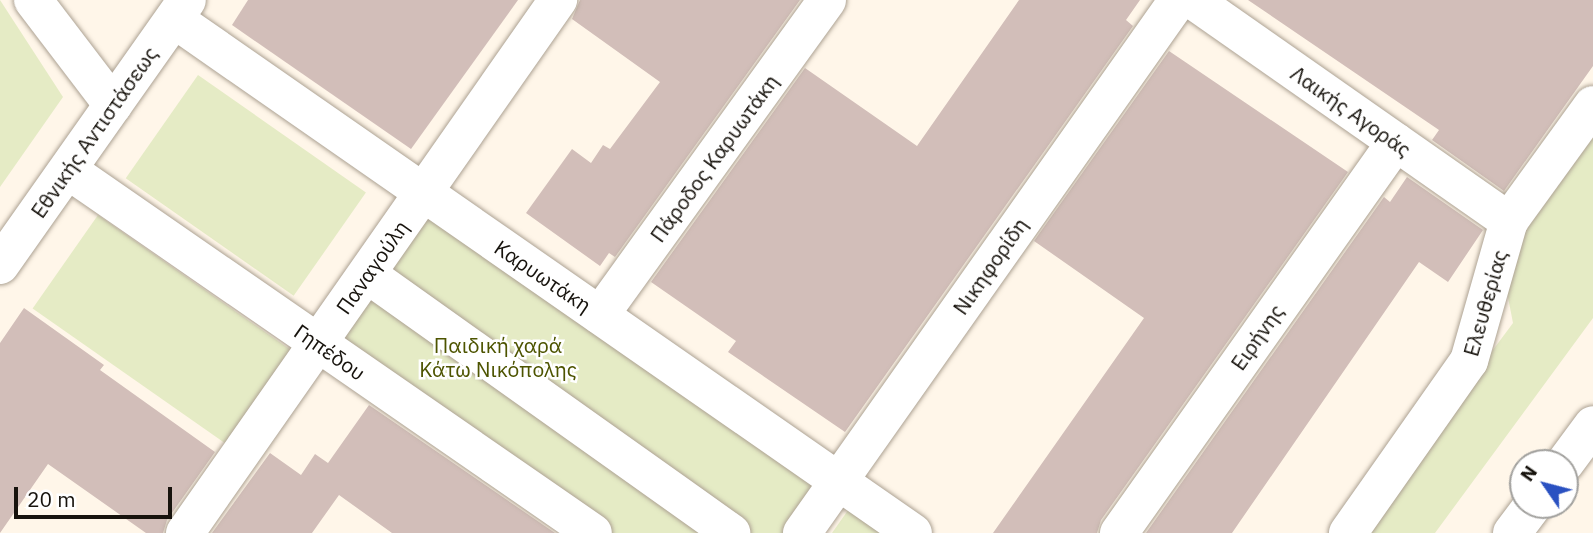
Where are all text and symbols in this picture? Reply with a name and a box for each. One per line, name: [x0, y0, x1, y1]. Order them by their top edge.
street label: Εθνικής Αντιστάσεως: [25, 41, 163, 223]
street label: Λαικής Αγοράς: [1286, 60, 1416, 162]
street label: Πάροδος Καρυωτάκη: [645, 69, 783, 247]
street label: Νικηφορίδη: [947, 213, 1033, 319]
street label: Παναγούλη: [330, 215, 414, 319]
street label: Καρυωτάκη: [490, 234, 596, 318]
street label: Ελευθερίας: [1458, 247, 1512, 359]
street label: Ειρήνης: [1225, 299, 1289, 375]
street label: Γηπέδου: [290, 318, 370, 386]
park label: Παιδική χαρά Κάτω Νικόπολης: [419, 332, 577, 382]
north arrow: [1509, 449, 1579, 519]
text: N: [1515, 461, 1542, 486]
scale bar: [18, 474, 175, 518]
text: 20 m: [27, 485, 76, 513]

